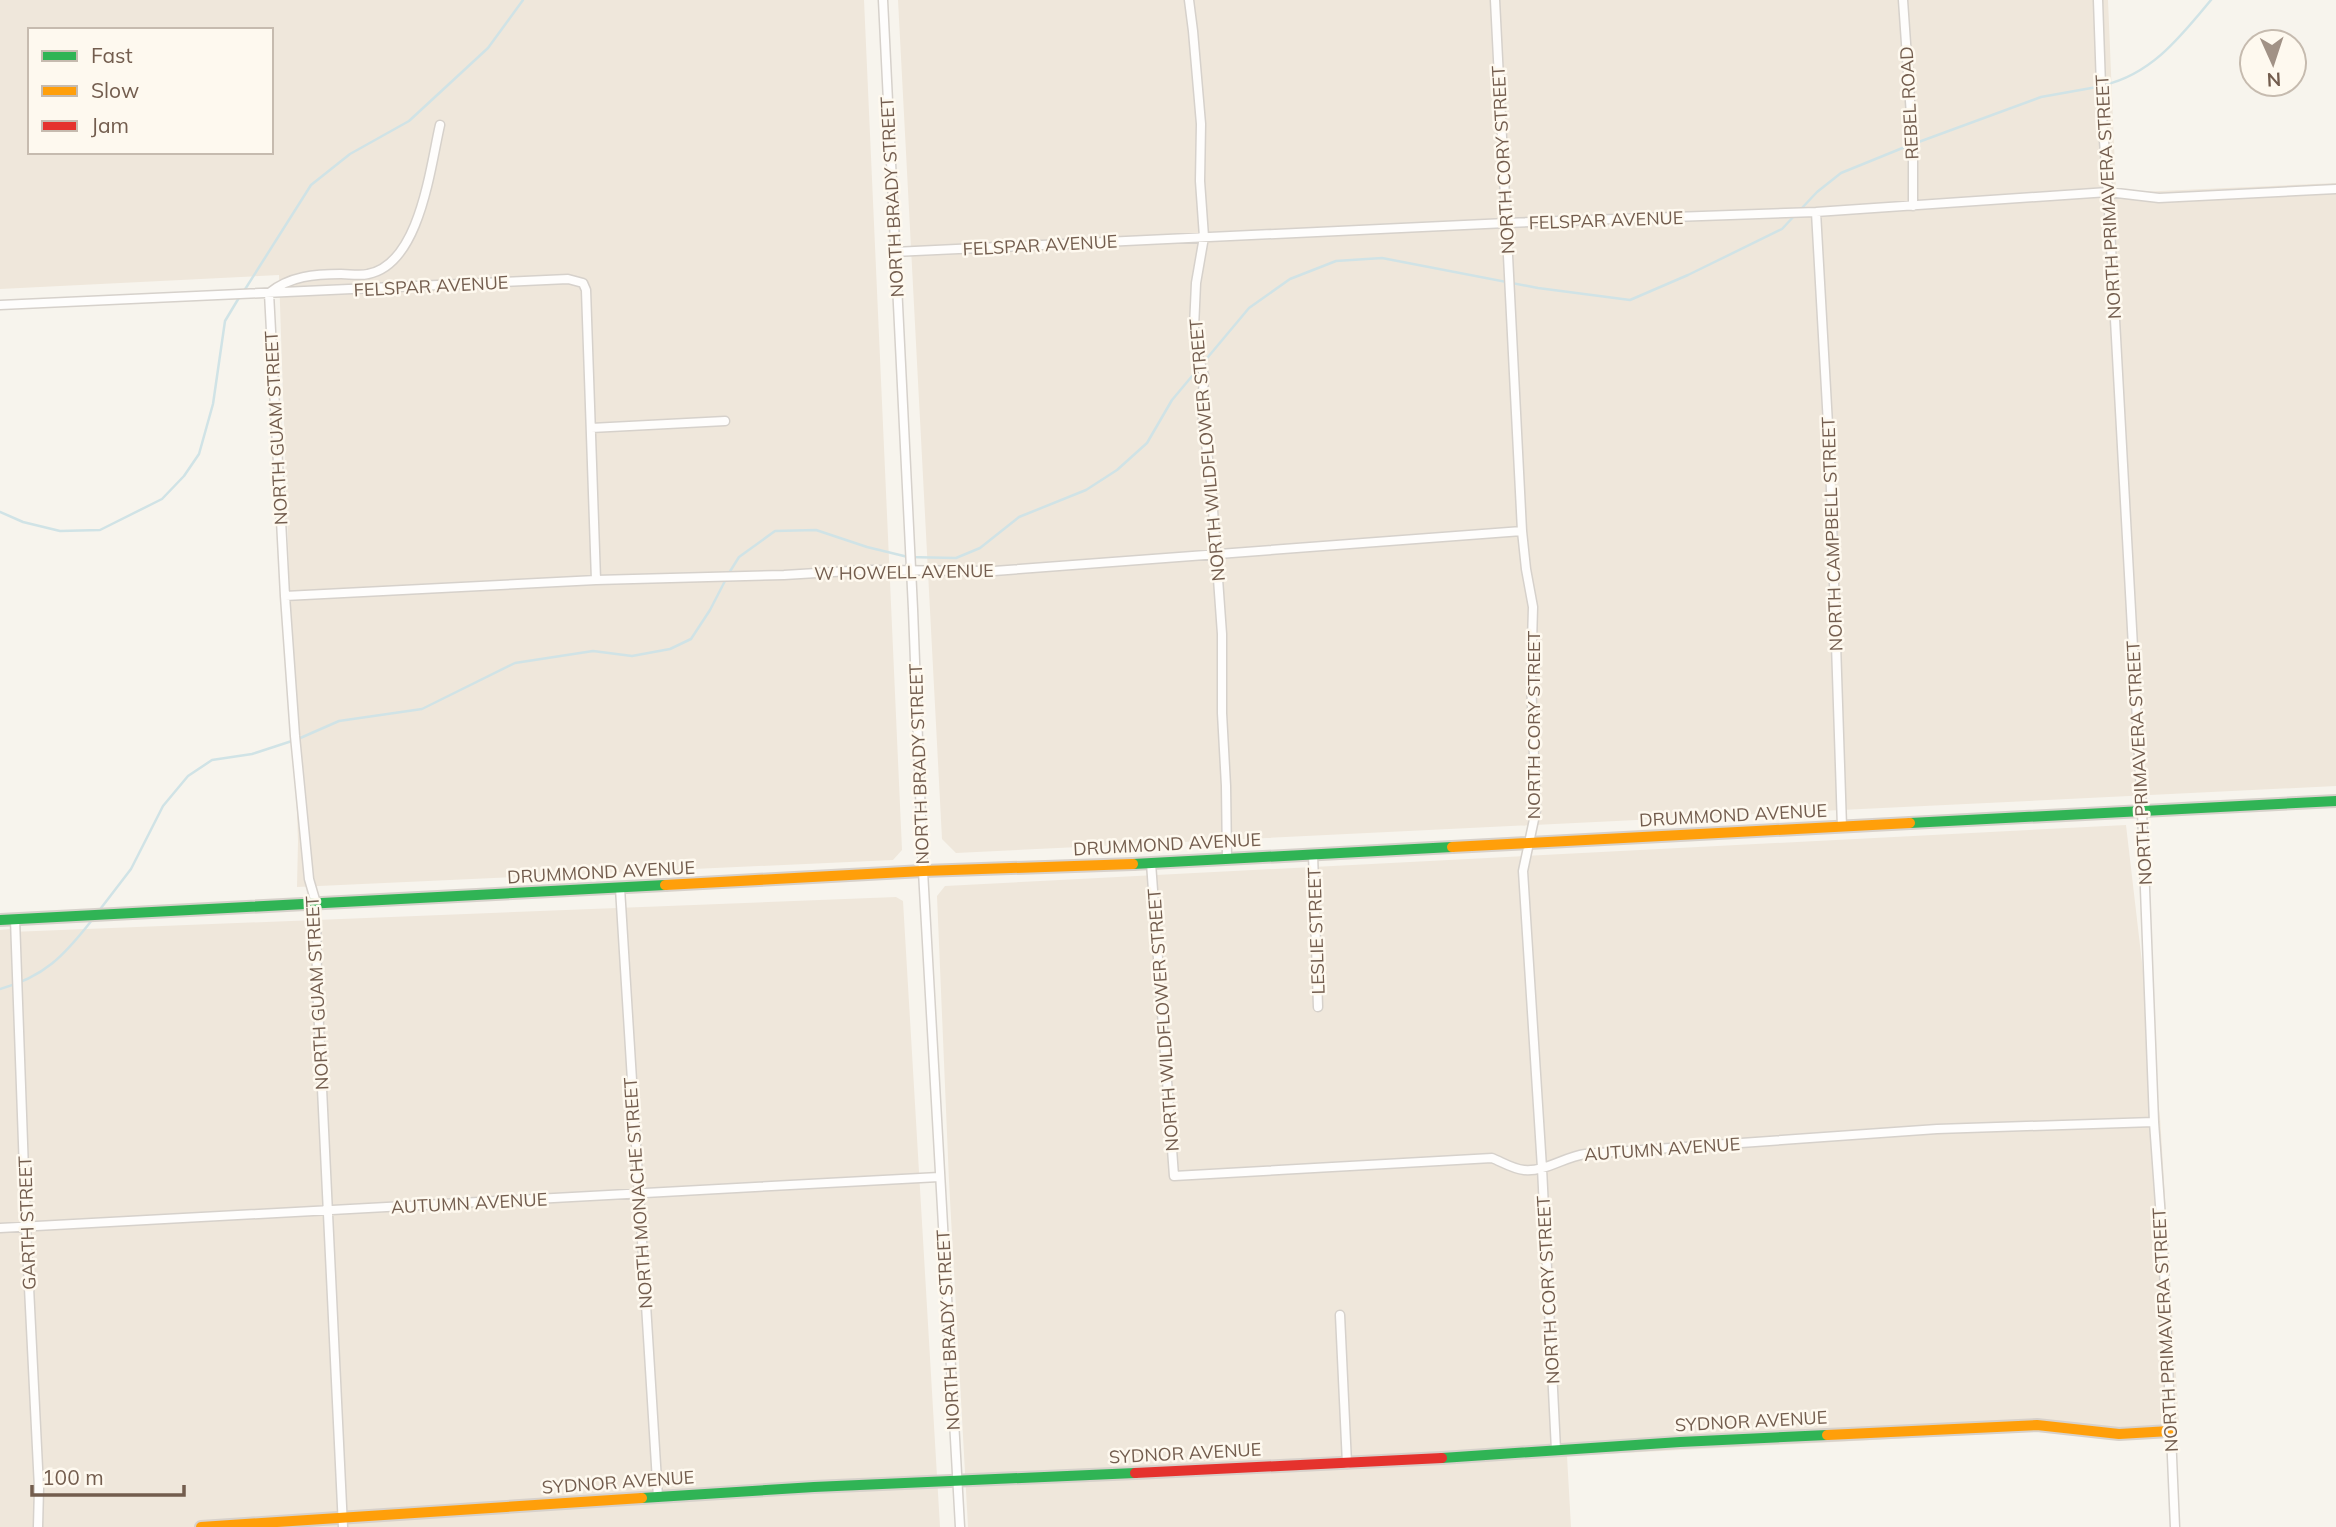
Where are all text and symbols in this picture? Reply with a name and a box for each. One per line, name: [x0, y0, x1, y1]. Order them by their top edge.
legend: [28, 28, 273, 154]
north arrow: [2238, 28, 2308, 98]
text: Fast: [91, 42, 133, 68]
street label: REBEL ROAD: [1895, 46, 1923, 160]
street label: NORTH CORY STREET: [1487, 65, 1519, 255]
text: N: [2266, 68, 2282, 92]
street label: NORTH PRIMAVERA STREET: [2090, 74, 2126, 320]
text: Slow: [91, 77, 139, 103]
street label: NORTH BRADY STREET: [875, 96, 909, 298]
text: Jam: [91, 112, 129, 138]
street label: FELSPAR AVENUE: [1528, 206, 1684, 234]
street label: FELSPAR AVENUE: [962, 229, 1118, 261]
street label: FELSPAR AVENUE: [353, 270, 509, 302]
street label: NORTH WILDFLOWER STREET: [1184, 318, 1230, 582]
street label: NORTH GUAM STREET: [259, 330, 293, 526]
street label: NORTH CAMPBELL STREET: [1816, 416, 1848, 652]
street label: W HOWELL AVENUE: [814, 559, 994, 585]
street label: NORTH CORY STREET: [1522, 631, 1545, 819]
street label: NORTH PRIMAVERA STREET: [2121, 640, 2157, 886]
street label: NORTH BRADY STREET: [904, 663, 934, 865]
street label: DRUMMOND AVENUE: [1639, 799, 1827, 831]
street label: DRUMMOND AVENUE: [1073, 828, 1261, 860]
street label: DRUMMOND AVENUE: [507, 856, 695, 888]
street label: LESLIE STREET: [1302, 867, 1330, 995]
street label: NORTH WILDFLOWER STREET: [1142, 888, 1184, 1152]
street label: NORTH GUAM STREET: [300, 895, 334, 1091]
street label: NORTH MONACHE STREET: [618, 1076, 658, 1310]
street label: AUTUMN AVENUE: [1583, 1132, 1741, 1166]
street label: GARTH STREET: [13, 1156, 41, 1290]
street label: AUTUMN AVENUE: [390, 1187, 548, 1219]
street label: NORTH CORY STREET: [1532, 1195, 1564, 1385]
street label: NORTH PRIMAVERA STREET: [2147, 1207, 2183, 1453]
street label: NORTH BRADY STREET: [931, 1229, 965, 1431]
street label: SYDNOR AVENUE: [1674, 1406, 1828, 1436]
street label: SYDNOR AVENUE: [1108, 1438, 1262, 1468]
scale bar: [32, 1454, 184, 1498]
text: 100 m: [42, 1464, 104, 1490]
street label: SYDNOR AVENUE: [541, 1465, 695, 1499]

